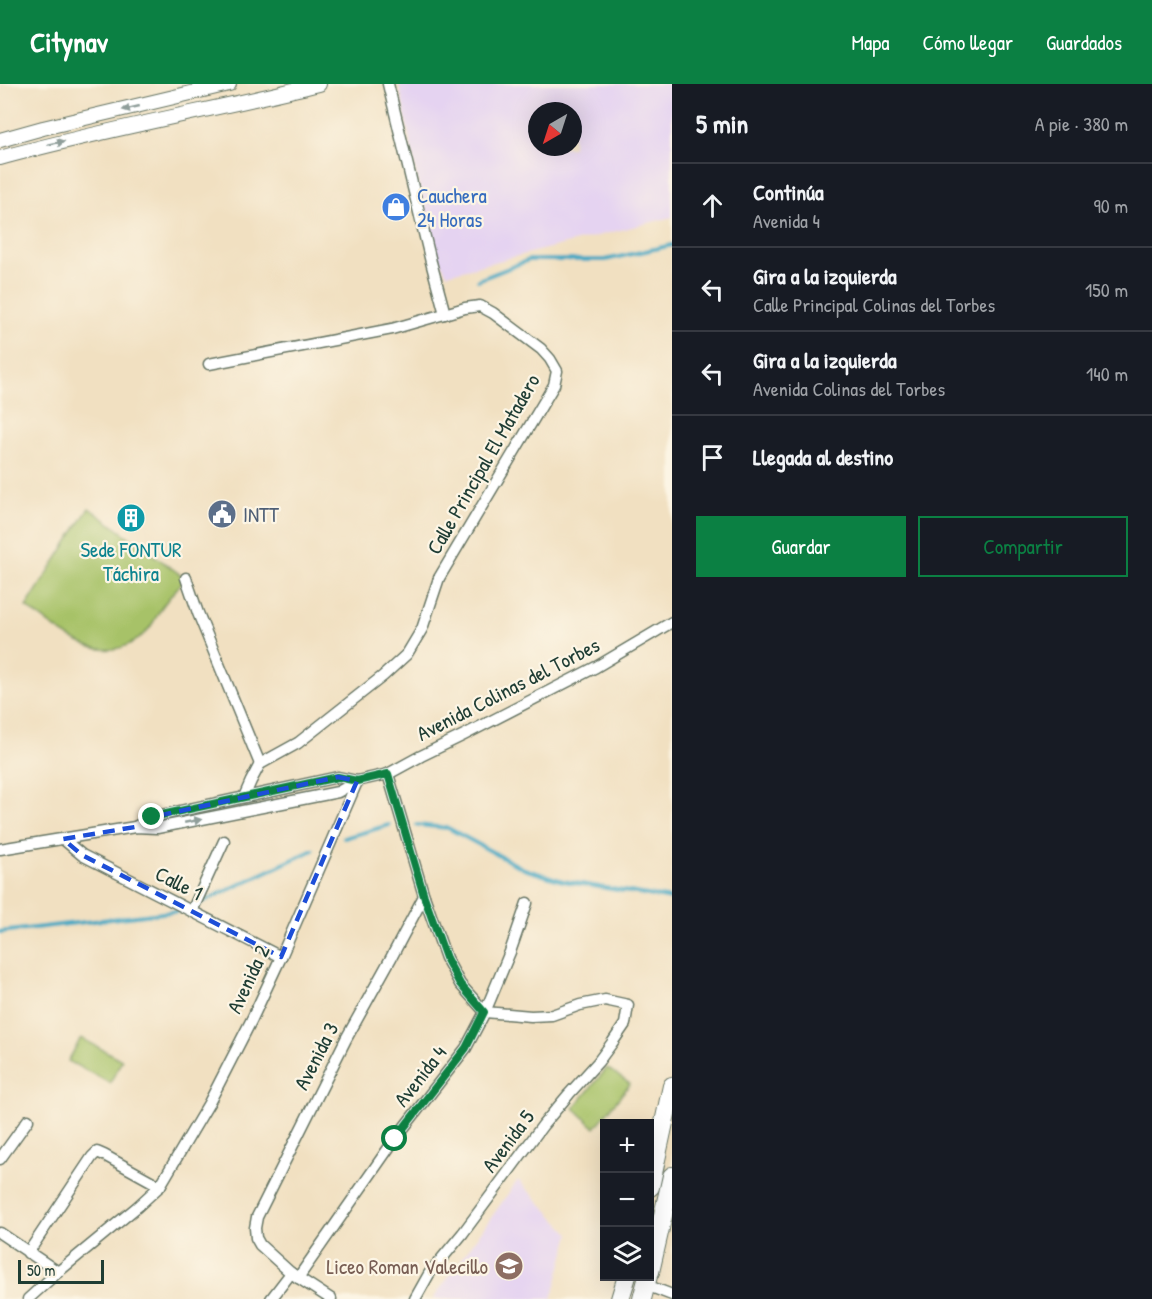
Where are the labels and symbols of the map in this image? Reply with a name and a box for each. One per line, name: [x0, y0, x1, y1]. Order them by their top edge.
north arrow: [528, 102, 582, 156]
one-way arrow: [122, 103, 140, 113]
one-way arrow: [47, 138, 66, 147]
place label: Cauchera 24 Horas: [417, 181, 487, 234]
shop icon: Cauchera 24 Horas: [380, 191, 412, 223]
street label: Calle Principal El Matadero: [419, 368, 547, 560]
public building icon: INTT: [206, 498, 238, 530]
place label: INTT: [243, 500, 280, 529]
building icon: Sede FONTUR Táchira: [115, 502, 147, 534]
place label: Sede FONTUR Táchira: [80, 535, 182, 588]
street label: Avenida Colinas del Torbes: [412, 630, 604, 748]
route end: [138, 803, 164, 829]
one-way arrow: [184, 816, 203, 825]
street label: Calle 1: [150, 859, 208, 907]
street label: Avenida 2: [220, 940, 276, 1018]
street label: Avenida 3: [287, 1017, 345, 1095]
street label: Avenida 4: [387, 1039, 453, 1113]
street label: Avenida 5: [475, 1104, 541, 1178]
route start: [381, 1125, 407, 1151]
school or university icon: Liceo Roman Valecillo: [493, 1250, 525, 1282]
place label: Liceo Roman Valecillo: [327, 1252, 488, 1281]
scale bar: [18, 1257, 104, 1284]

